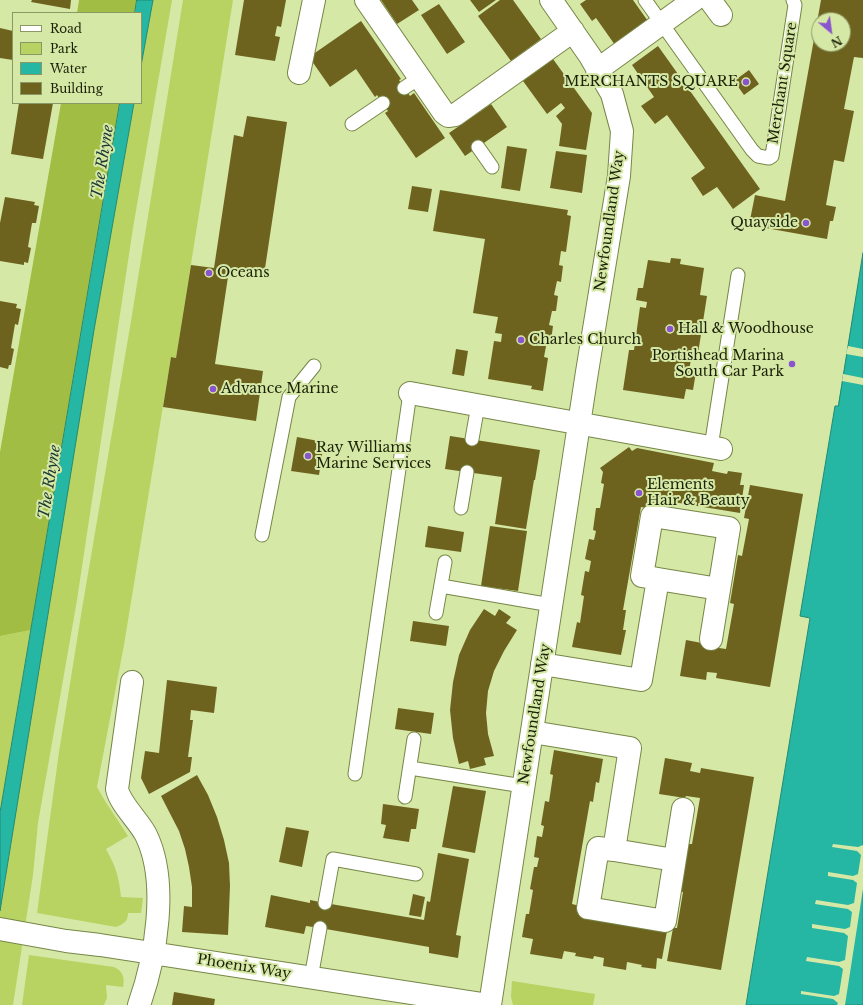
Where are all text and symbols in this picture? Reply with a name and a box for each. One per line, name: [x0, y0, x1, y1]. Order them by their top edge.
legend: [12, 12, 142, 104]
north arrow: [811, 12, 851, 52]
text: Road: [50, 21, 82, 36]
street label: Merchant Square: [765, 21, 801, 145]
text: N: [828, 33, 844, 50]
text: Park: [50, 41, 78, 56]
text: Water: [50, 61, 87, 76]
place label: MERCHANTS SQUARE: [564, 74, 738, 90]
marker: MERCHANTS SQUARE: [741, 77, 751, 87]
text: Building: [50, 81, 103, 96]
water label: The Rhyne: [88, 124, 118, 200]
street label: Newfoundland Way: [592, 149, 628, 293]
place label: Quayside: [731, 215, 798, 231]
marker: Quayside: [801, 218, 811, 228]
place label: Oceans: [217, 265, 270, 281]
marker: Oceans: [204, 268, 214, 278]
place label: Hall & Woodhouse: [678, 321, 814, 337]
marker: Hall & Woodhouse: [665, 324, 675, 334]
place label: Charles Church: [529, 332, 641, 348]
marker: Charles Church: [516, 335, 526, 345]
place label: Portishead Marina South Car Park: [652, 348, 784, 380]
marker: Portishead Marina South Car Park: [787, 359, 797, 369]
place label: Advance Marine: [221, 381, 338, 397]
marker: Advance Marine: [208, 384, 218, 394]
place label: Ray Williams Marine Services: [316, 440, 431, 472]
water label: The Rhyne: [35, 444, 65, 520]
marker: Ray Williams Marine Services: [303, 451, 313, 461]
place label: Elements Hair & Beauty: [647, 477, 750, 510]
marker: Elements Hair & Beauty: [634, 488, 644, 498]
street label: Newfoundland Way: [516, 642, 554, 786]
street label: Phoenix Way: [196, 951, 292, 983]

